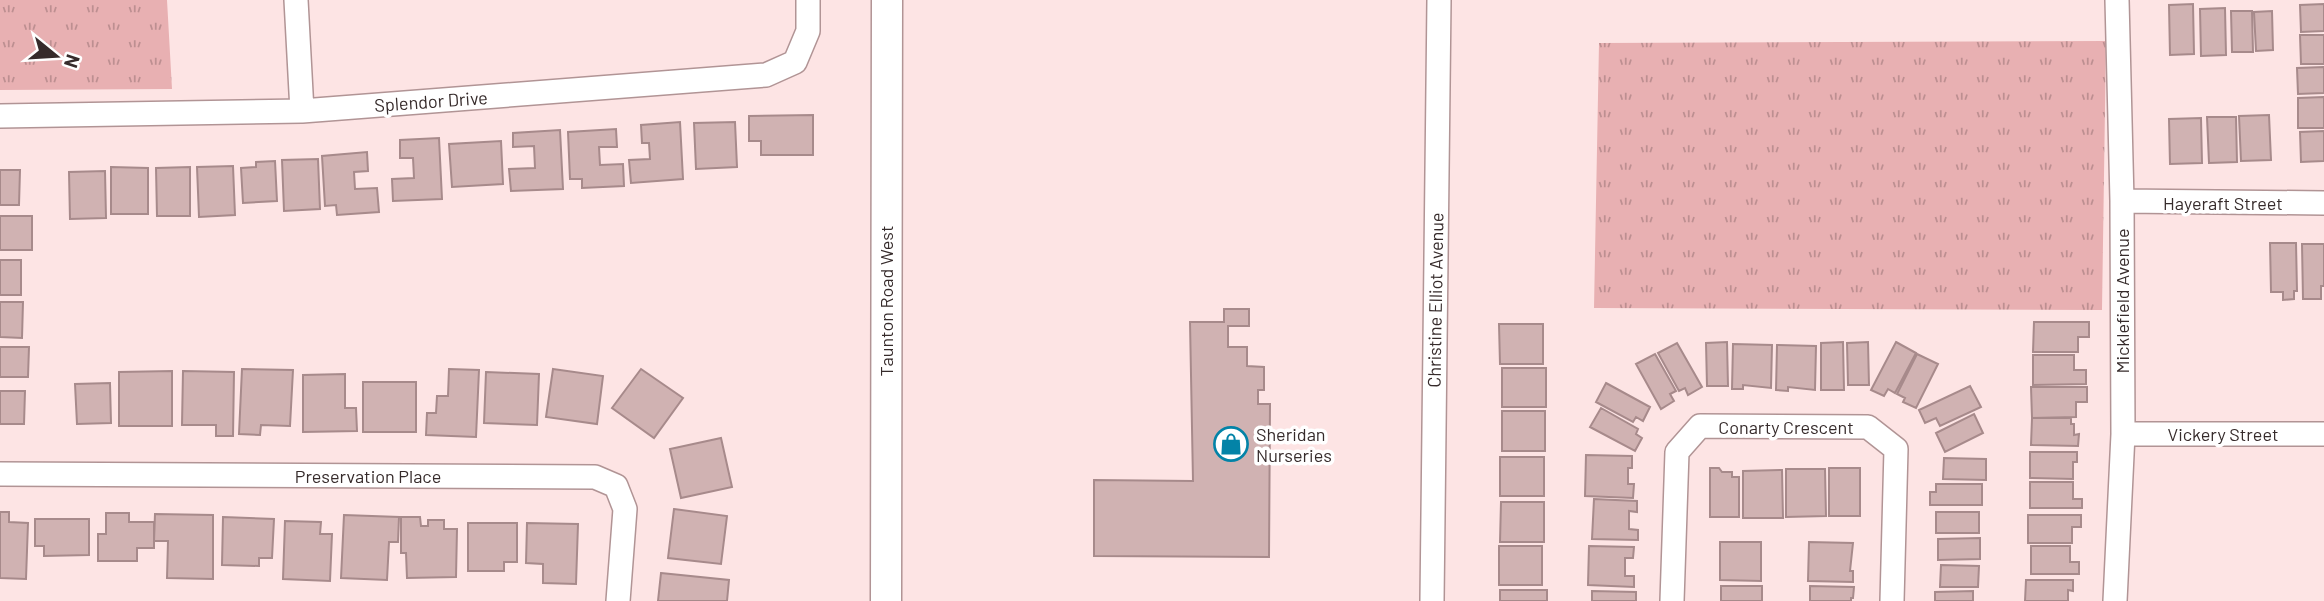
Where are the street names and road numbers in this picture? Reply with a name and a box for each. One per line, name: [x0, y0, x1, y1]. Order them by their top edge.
street label: Splendor Drive: [374, 86, 488, 116]
street label: Hayeraft Street: [2163, 192, 2283, 214]
street label: Christine Elliot Avenue: [1422, 212, 1448, 388]
street label: Taunton Road West: [875, 226, 897, 376]
street label: Micklefield Avenue: [2111, 229, 2133, 373]
street label: Conarty Crescent: [1718, 416, 1854, 438]
street label: Vickery Street: [2168, 423, 2278, 445]
street label: Preservation Place: [295, 465, 441, 487]

